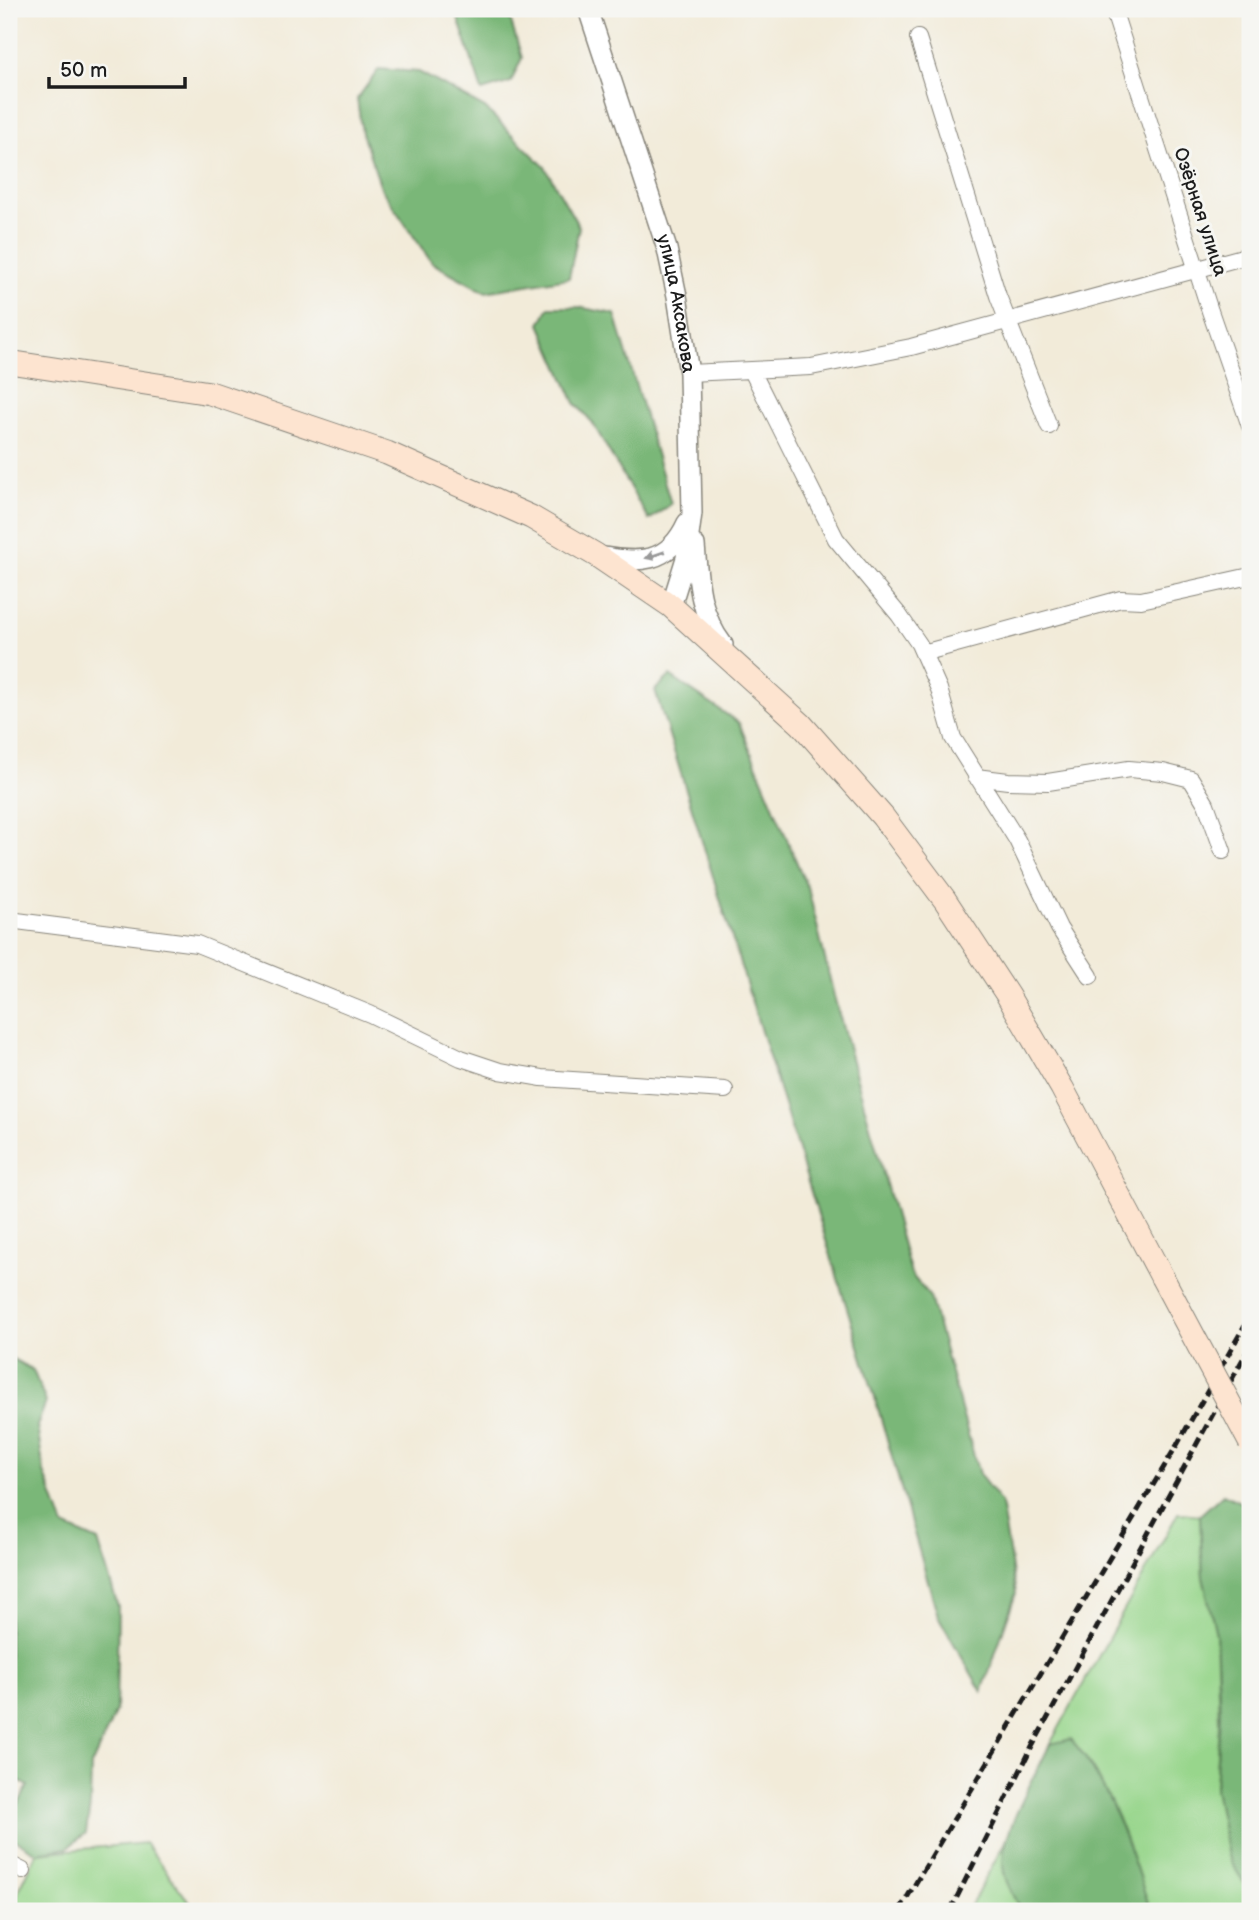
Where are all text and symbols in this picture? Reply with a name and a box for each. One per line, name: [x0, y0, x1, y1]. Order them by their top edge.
scale bar: [49, 46, 186, 90]
text: 50 m: [60, 58, 107, 83]
street label: Озёрная улица: [1168, 145, 1232, 279]
street label: улица Аксакова: [651, 231, 700, 374]
one-way arrow: [644, 550, 665, 561]

